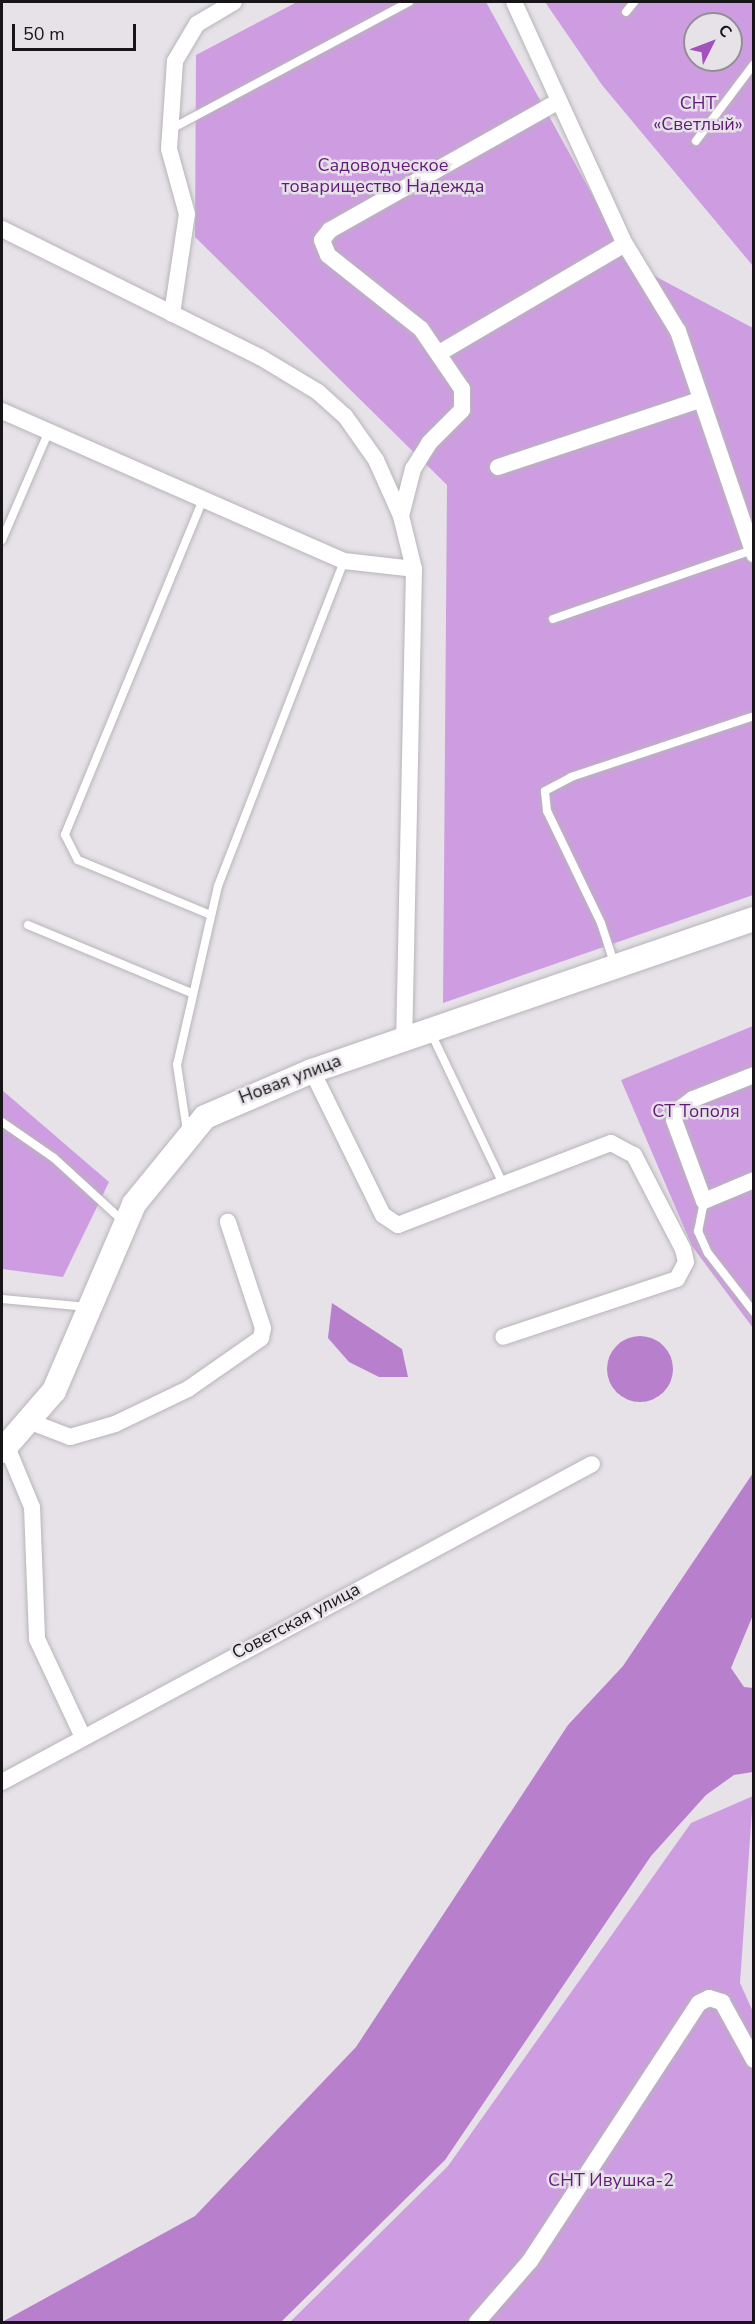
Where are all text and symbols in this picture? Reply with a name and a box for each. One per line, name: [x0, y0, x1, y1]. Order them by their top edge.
scale bar: [15, 12, 140, 50]
north arrow: [683, 12, 743, 72]
text: С: [713, 20, 737, 43]
text: 50 m: [23, 22, 65, 46]
park label: СНТ «Светлый»: [653, 93, 743, 136]
park label: Садоводческое товарищество Надежда: [282, 155, 484, 198]
street label: Новая улица: [236, 1050, 344, 1108]
park label: СТ Тополя: [652, 1100, 740, 1122]
street label: Советская улица: [228, 1578, 364, 1664]
park label: СНТ Ивушка-2: [548, 2169, 674, 2191]

